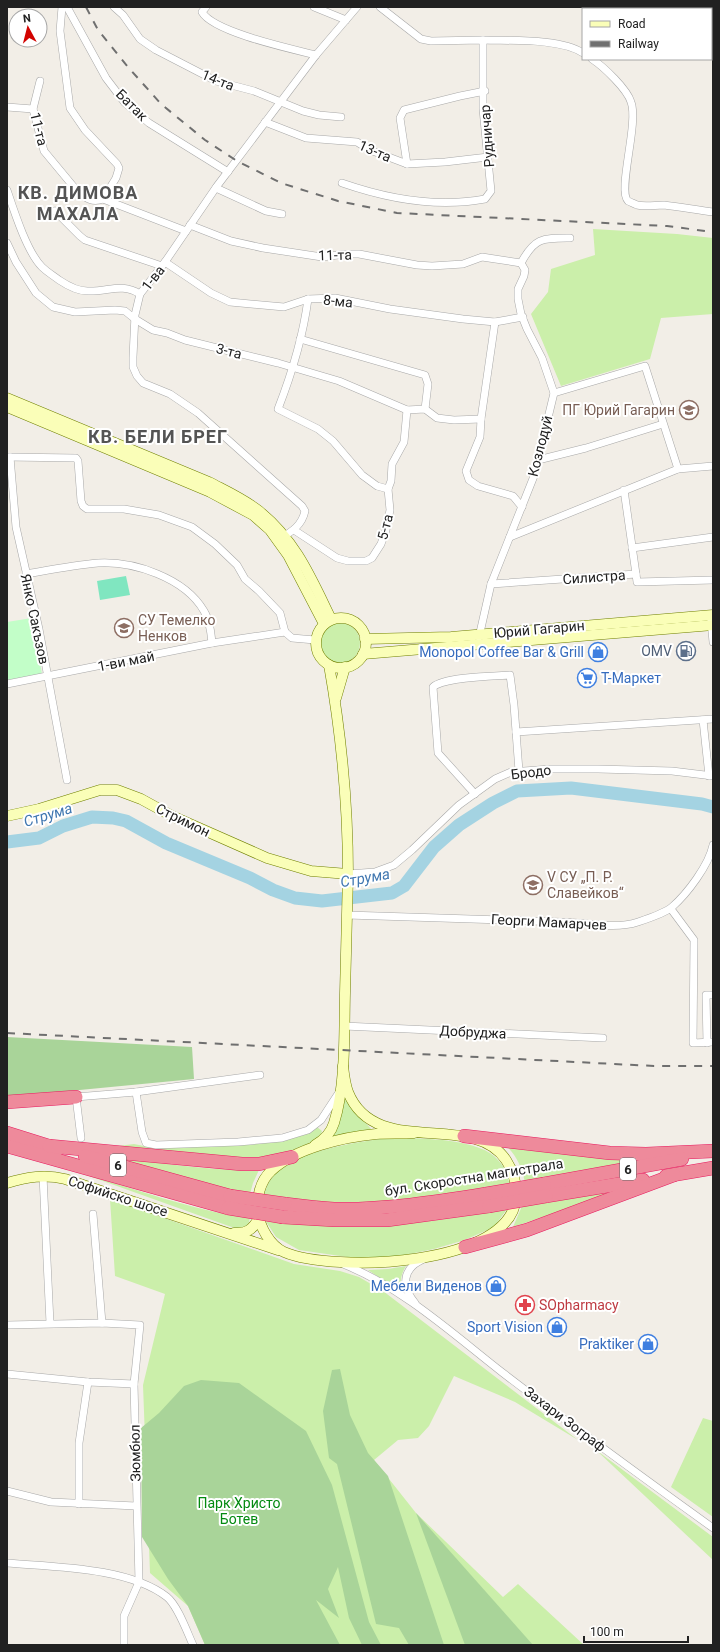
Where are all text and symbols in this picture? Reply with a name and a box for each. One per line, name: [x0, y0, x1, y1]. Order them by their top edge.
north arrow: [8, 8, 48, 48]
legend: [582, 8, 712, 60]
text: N: [22, 12, 32, 25]
text: Road: [618, 17, 646, 31]
text: Railway: [618, 37, 659, 51]
street label: 14-та: [199, 66, 237, 94]
street label: Батак: [113, 86, 151, 124]
street label: Рудничар: [477, 104, 497, 168]
street label: 11-та: [27, 111, 51, 147]
street label: 13-та: [356, 137, 394, 165]
district label: КВ. ДИМОВА МАХАЛА: [18, 182, 138, 224]
street label: 11-та: [318, 246, 352, 264]
street label: 1-ва: [138, 262, 168, 294]
street label: 8-ма: [322, 291, 354, 311]
street label: 3-та: [214, 340, 244, 362]
school or university icon: ПГ Юрий Гагарин: [678, 399, 700, 421]
place label: ПГ Юрий Гагарин: [562, 402, 675, 418]
street label: Козлодуй: [525, 414, 555, 478]
district label: КВ. БЕЛИ БРЕГ: [88, 426, 228, 447]
street label: 5-та: [374, 512, 396, 542]
street label: Силистра: [562, 567, 626, 587]
street label: Янко Сакъзов: [18, 572, 52, 666]
place label: СУ Темелко Ненков: [138, 612, 216, 644]
school or university icon: СУ Темелко Ненков: [113, 617, 135, 639]
street label: Юрий Гагарин: [493, 617, 585, 641]
fuel station icon: OMV: [675, 640, 697, 662]
shop icon: Monopol Coffee Bar & Grill: [587, 641, 609, 663]
place label: OMV: [641, 643, 672, 659]
place label: Monopol Coffee Bar & Grill: [419, 644, 584, 660]
street label: 1-ви май: [96, 648, 156, 674]
supermarket icon: Т-Маркет: [576, 667, 598, 689]
place label: Т-Маркет: [601, 670, 661, 686]
street label: Бродо: [510, 762, 552, 782]
water label: Струма: [21, 799, 75, 831]
street label: Стримон: [153, 800, 213, 840]
water label: Струма: [339, 865, 391, 891]
place label: V СУ „П. Р. Славейков“: [547, 869, 624, 901]
school or university icon: V СУ „П. Р. Славейков“: [522, 874, 544, 896]
street label: Георги Мамарчев: [491, 911, 607, 933]
street label: Добруджа: [439, 1022, 507, 1042]
road number: 6: [110, 1154, 126, 1176]
street label: бул. Скоростна магистрала: [384, 1155, 564, 1199]
road number: 6: [620, 1158, 636, 1180]
street label: Софийско шосе: [66, 1172, 170, 1220]
shop icon: Мебели Виденов: [485, 1275, 507, 1297]
place label: Мебели Виденов: [371, 1278, 482, 1294]
pharmacy icon: SOpharmacy: [514, 1294, 536, 1316]
place label: SOpharmacy: [539, 1297, 619, 1313]
shop icon: Sport Vision: [546, 1316, 568, 1338]
place label: Sport Vision: [467, 1319, 543, 1335]
shop icon: Praktiker: [637, 1333, 659, 1355]
place label: Praktiker: [579, 1336, 634, 1352]
street label: Захари Зограф: [521, 1383, 609, 1455]
street label: Зюмбюл: [127, 1424, 143, 1482]
park label: Парк Христо Ботев: [198, 1495, 281, 1527]
scale bar: [584, 1618, 688, 1644]
text: 100 m: [590, 1625, 624, 1639]

